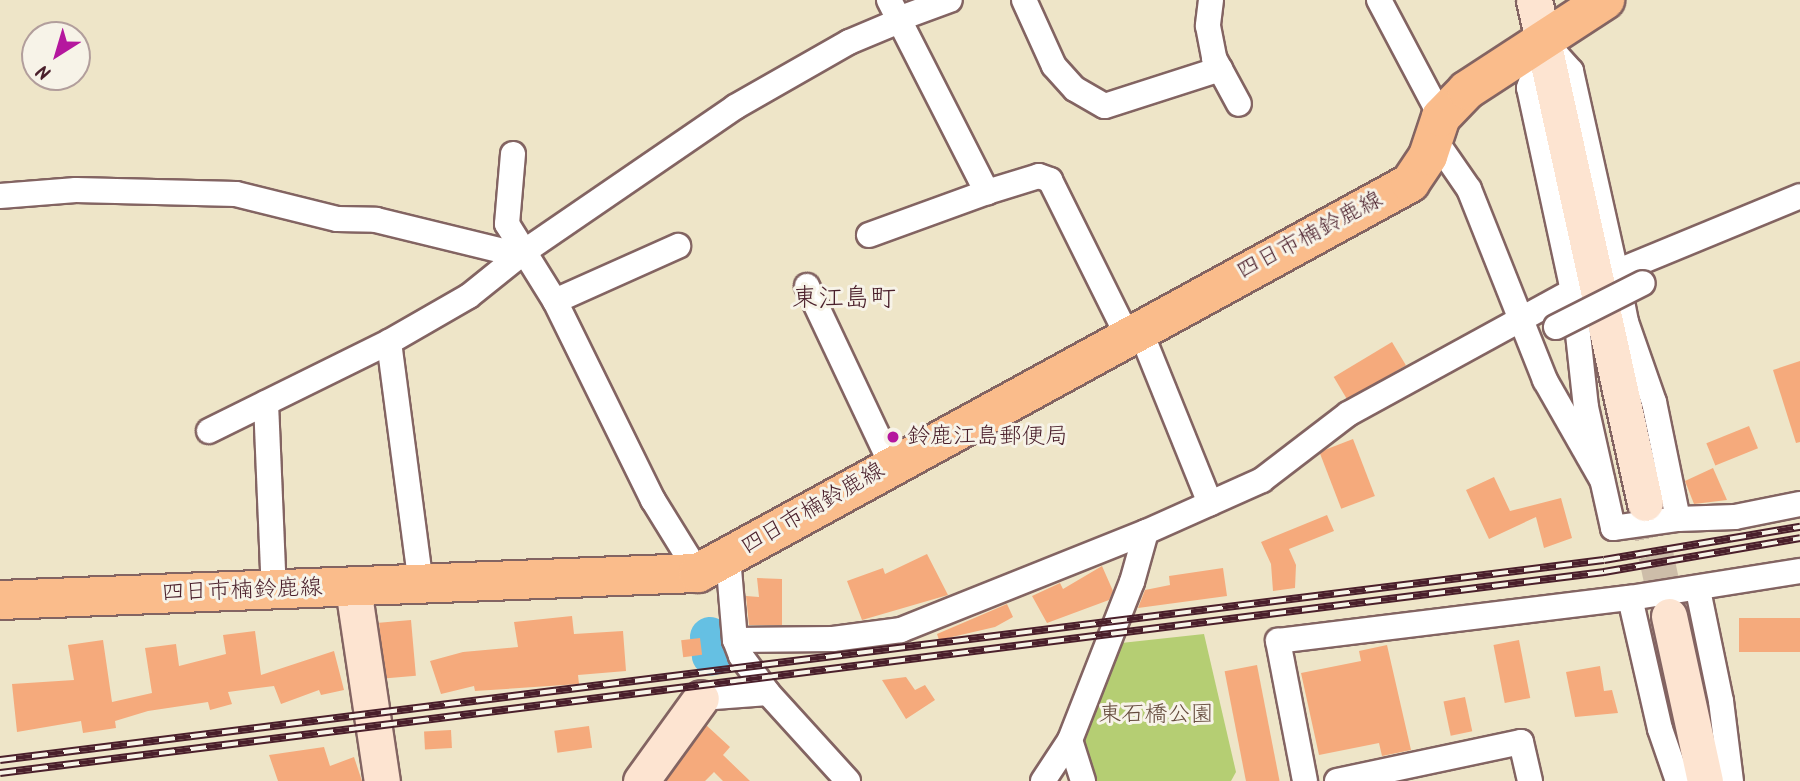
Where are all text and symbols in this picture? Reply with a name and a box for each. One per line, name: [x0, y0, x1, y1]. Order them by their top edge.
north arrow: [21, 21, 91, 91]
text: N: [31, 56, 58, 87]
street label: 四日市楠鈴鹿線: [1232, 186, 1388, 286]
district label: 東江島町: [792, 284, 896, 316]
place label: 鈴鹿江島郵便局: [907, 423, 1068, 451]
marker: 鈴鹿江島郵便局: [885, 429, 901, 445]
street label: 四日市楠鈴鹿線: [736, 457, 890, 561]
street label: 四日市楠鈴鹿線: [161, 574, 323, 608]
park label: 東石橋公園: [1099, 701, 1213, 729]

